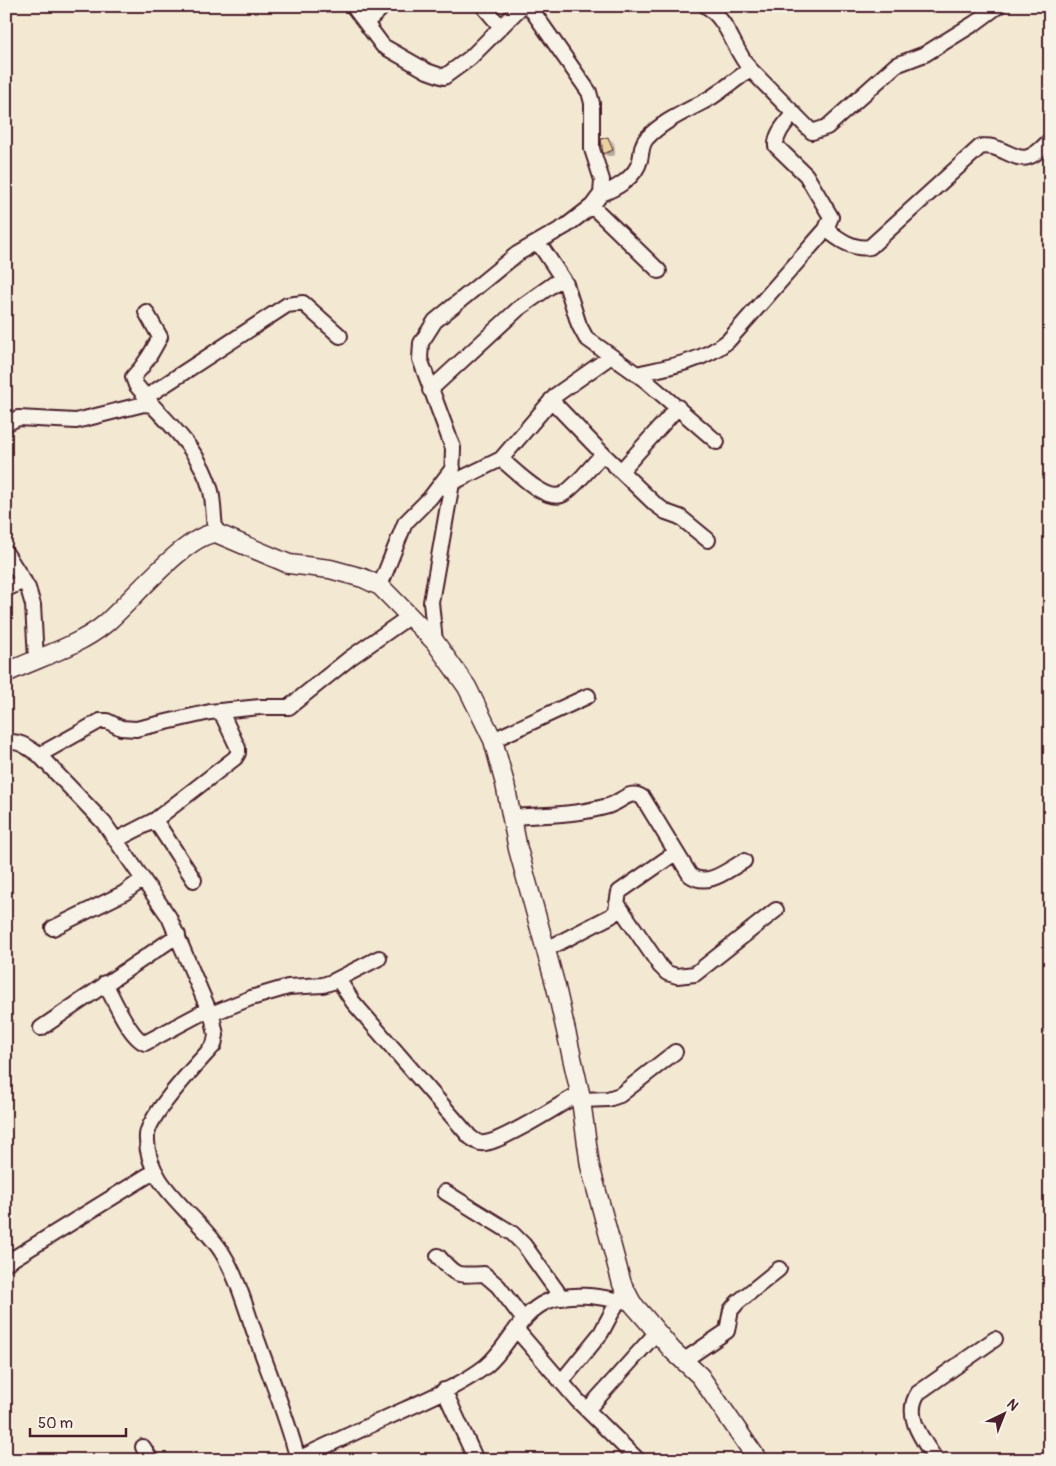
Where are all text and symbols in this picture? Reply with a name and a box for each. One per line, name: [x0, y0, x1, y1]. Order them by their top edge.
north arrow: [978, 1388, 1028, 1438]
text: N: [1003, 1395, 1022, 1414]
scale bar: [30, 1406, 126, 1438]
text: 50 m: [38, 1414, 73, 1433]

